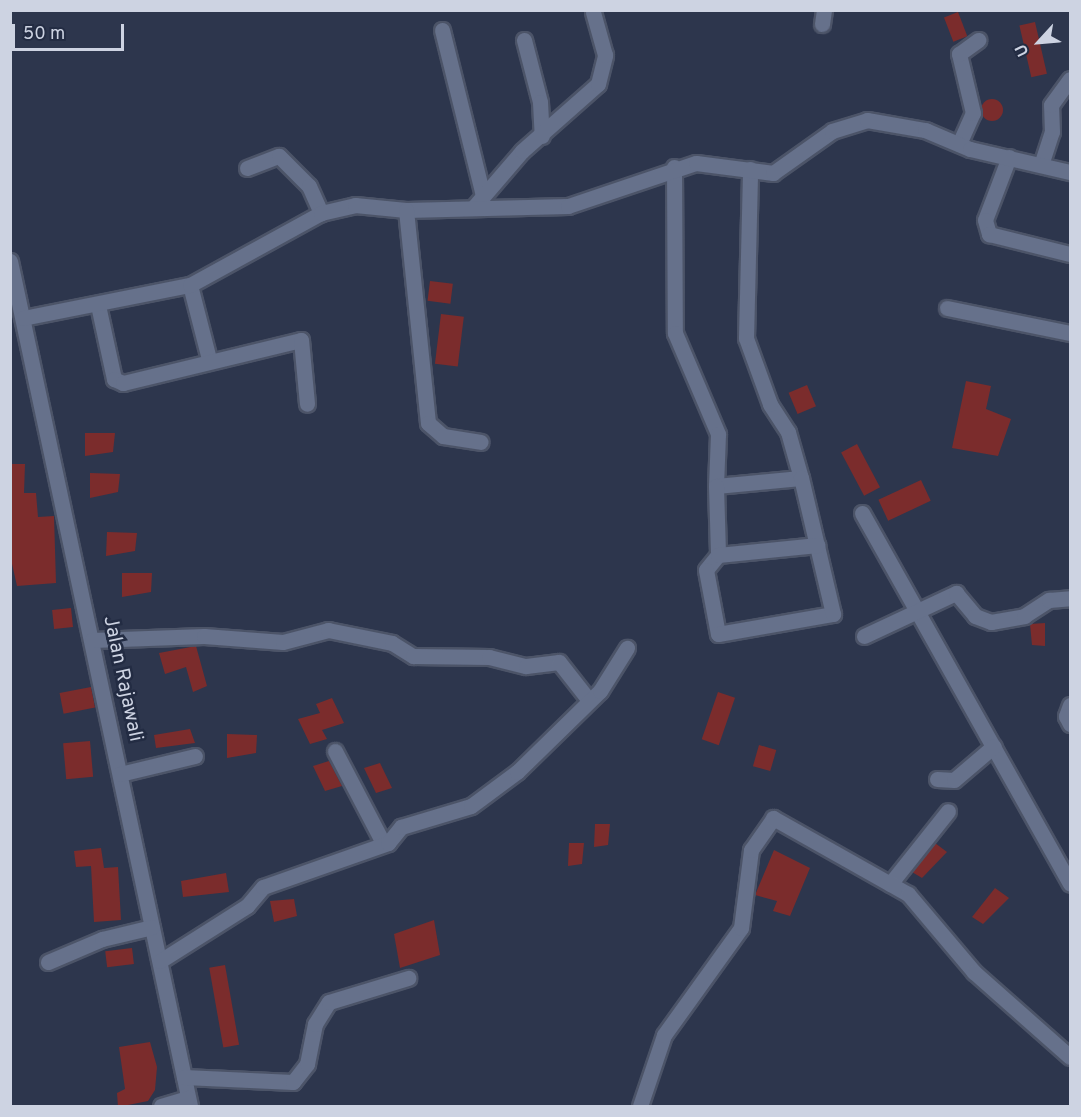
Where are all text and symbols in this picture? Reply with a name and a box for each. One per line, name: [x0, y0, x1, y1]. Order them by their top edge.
scale bar: [15, 12, 128, 50]
north arrow: [1009, 12, 1069, 72]
text: 50 m: [23, 23, 65, 46]
text: U: [1011, 40, 1034, 59]
street label: Jalan Rajawali: [97, 614, 147, 744]

